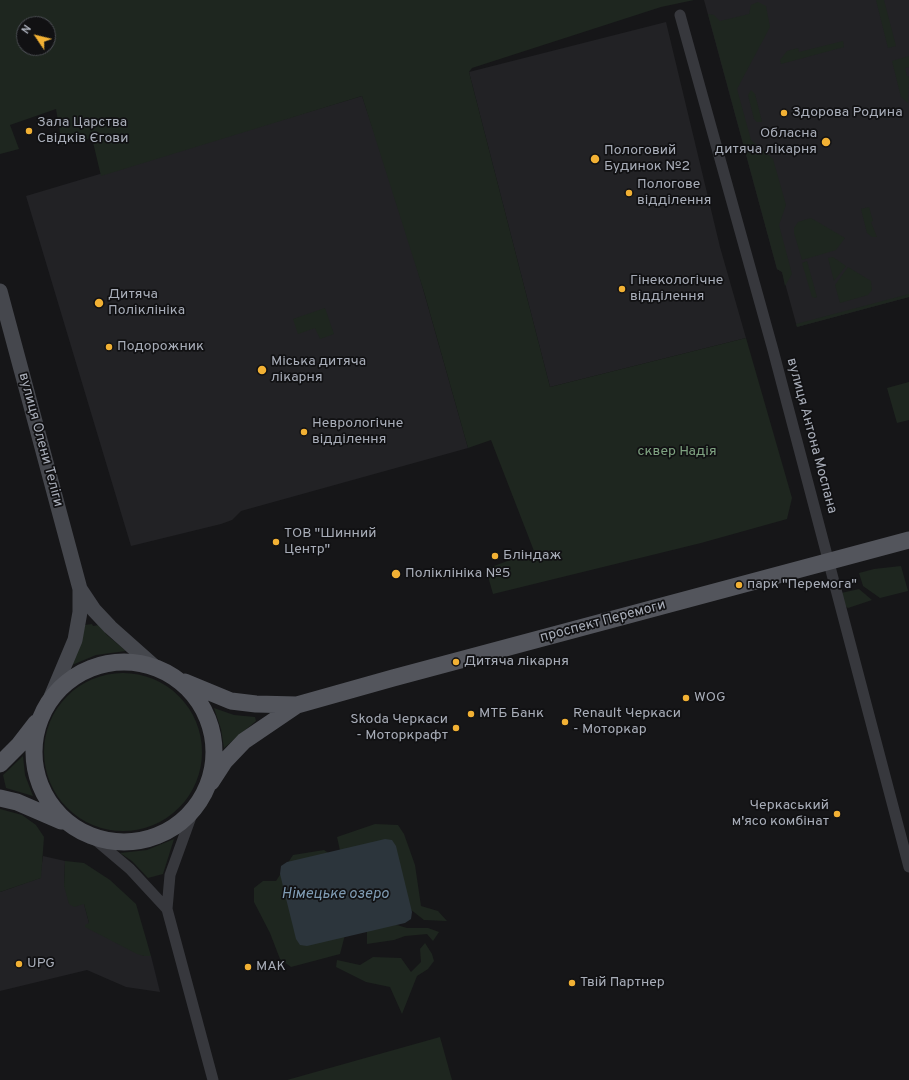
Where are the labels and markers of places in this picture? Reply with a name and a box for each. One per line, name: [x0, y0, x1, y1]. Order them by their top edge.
place label: Здорова Родина: [792, 105, 903, 121]
marker: Здорова Родина: [779, 108, 789, 118]
place label: Зала Царства Свідків Єгови: [37, 115, 128, 148]
marker: Зала Царства Свідків Єгови: [24, 126, 34, 136]
place label: Обласна дитяча лікарня: [715, 126, 817, 158]
marker: Обласна дитяча лікарня: [820, 136, 832, 148]
place label: Пологовий Будинок №2: [604, 143, 690, 176]
marker: Пологовий Будинок №2: [589, 153, 601, 165]
place label: Пологове відділення: [637, 177, 711, 210]
marker: Пологове відділення: [624, 188, 634, 198]
place label: Гінекологічне відділення: [630, 273, 723, 306]
marker: Гінекологічне відділення: [617, 284, 627, 294]
place label: Дитяча Поліклініка: [108, 287, 185, 320]
marker: Дитяча Поліклініка: [93, 297, 105, 309]
place label: Подорожник: [117, 339, 204, 355]
marker: Подорожник: [104, 342, 114, 352]
place label: Міська дитяча лікарня: [271, 354, 366, 386]
marker: Міська дитяча лікарня: [256, 364, 268, 376]
place label: Неврологічне відділення: [312, 416, 403, 448]
marker: Неврологічне відділення: [299, 427, 309, 437]
place label: ТОВ "Шинний Центр": [284, 526, 376, 558]
marker: ТОВ "Шинний Центр": [271, 537, 281, 547]
place label: Бліндаж: [503, 548, 561, 564]
marker: Бліндаж: [490, 551, 500, 561]
place label: Поліклініка №5: [405, 566, 510, 582]
marker: Поліклініка №5: [390, 568, 402, 580]
place label: парк "Перемога": [747, 577, 857, 593]
marker: парк "Перемога": [734, 580, 744, 590]
place label: Дитяча лікарня: [464, 654, 569, 670]
marker: Дитяча лікарня: [451, 657, 461, 667]
place label: WOG: [694, 690, 726, 706]
marker: WOG: [681, 693, 691, 703]
place label: МТБ Банк: [479, 706, 544, 722]
place label: Renault Черкаси - Моторкар: [573, 706, 681, 738]
marker: МТБ Банк: [466, 709, 476, 719]
place label: Skoda Черкаси - Моторкрафт: [350, 712, 448, 744]
marker: Renault Черкаси - Моторкар: [560, 717, 570, 727]
marker: Skoda Черкаси - Моторкрафт: [451, 723, 461, 733]
place label: Черкаський м'ясо комбінат: [732, 798, 829, 830]
marker: Черкаський м'ясо комбінат: [832, 809, 842, 819]
place label: UPG: [27, 956, 55, 972]
marker: UPG: [14, 959, 24, 969]
place label: МАК: [256, 959, 286, 975]
marker: МАК: [243, 962, 253, 972]
place label: Твій Партнер: [580, 975, 665, 991]
marker: Твій Партнер: [567, 978, 577, 988]

